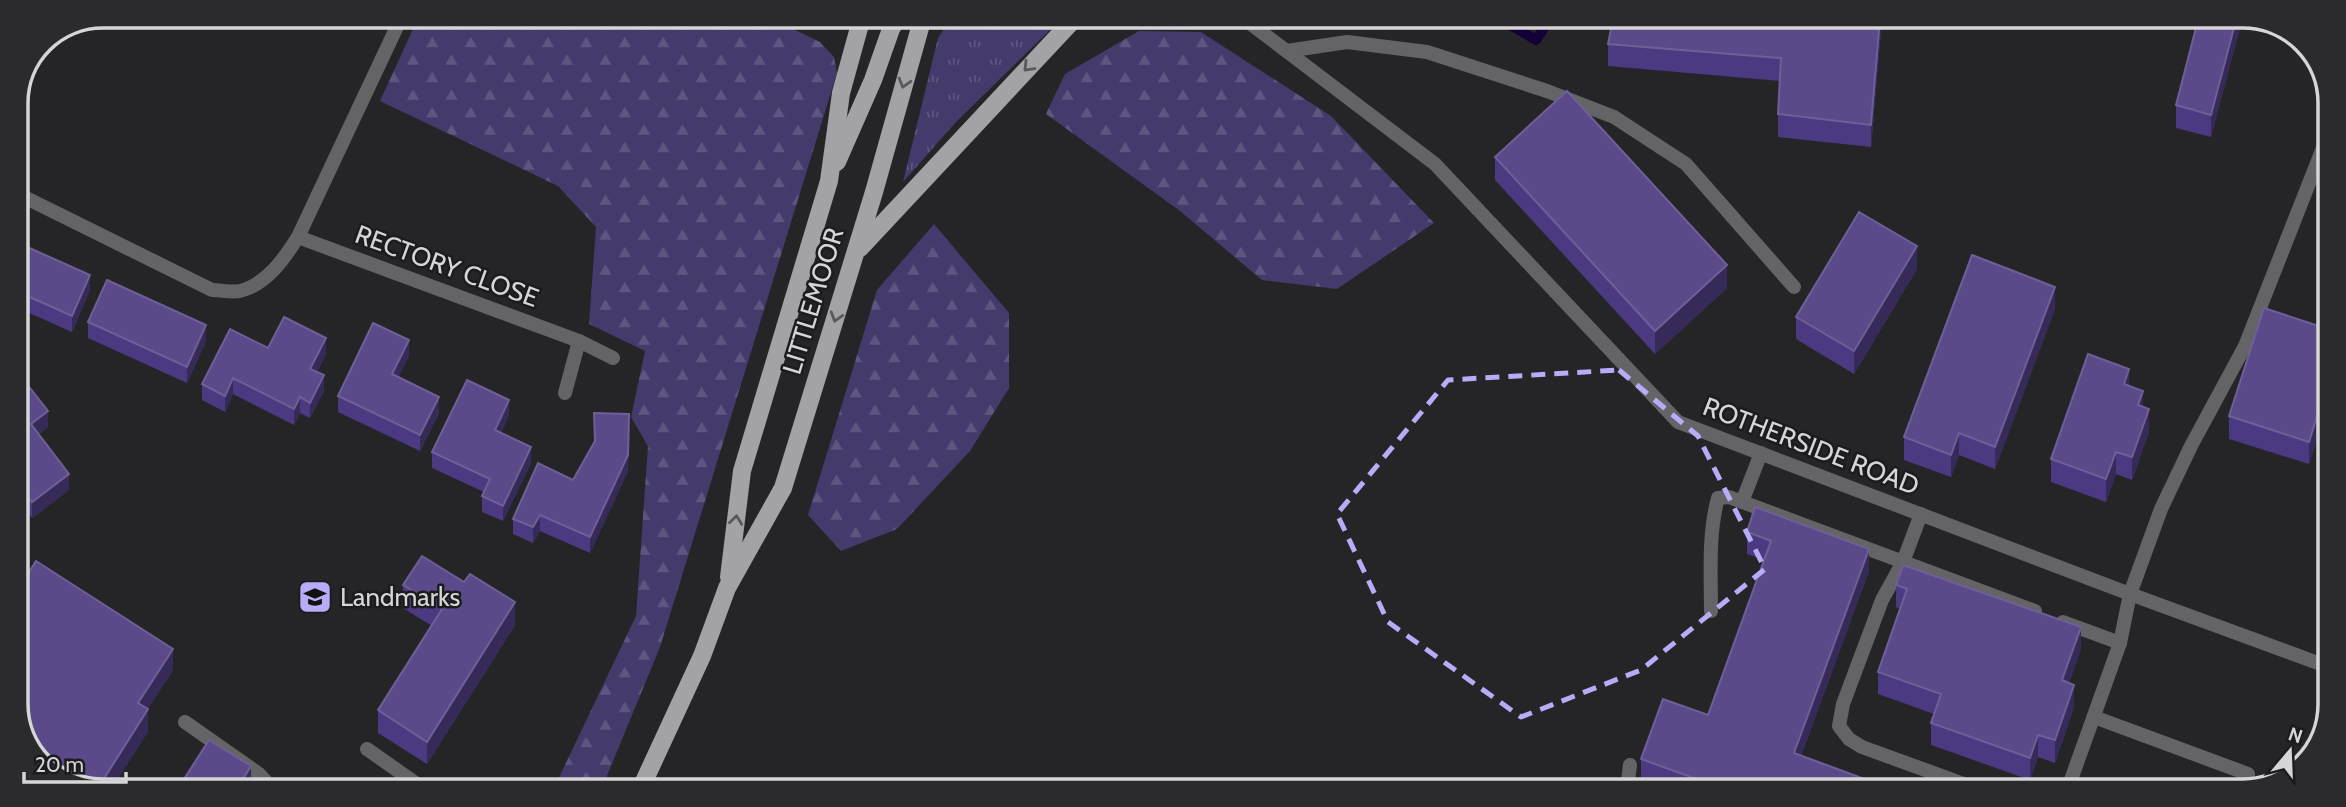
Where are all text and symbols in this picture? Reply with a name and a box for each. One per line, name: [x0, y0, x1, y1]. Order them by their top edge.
one-way arrow: [1024, 59, 1036, 72]
one-way arrow: [898, 77, 912, 89]
street label: RECTORY CLOSE: [351, 218, 543, 314]
street label: LITTLEMOOR: [776, 224, 851, 378]
one-way arrow: [829, 311, 844, 323]
street label: ROTHERSIDE ROAD: [1699, 390, 1923, 502]
one-way arrow: [728, 514, 743, 526]
school or university icon: Landmarks: [296, 578, 334, 616]
place label: Landmarks: [340, 581, 461, 613]
north arrow: [2255, 716, 2325, 786]
text: N: [2285, 722, 2305, 748]
scale bar: [24, 740, 126, 784]
text: 20 m: [35, 752, 84, 777]

